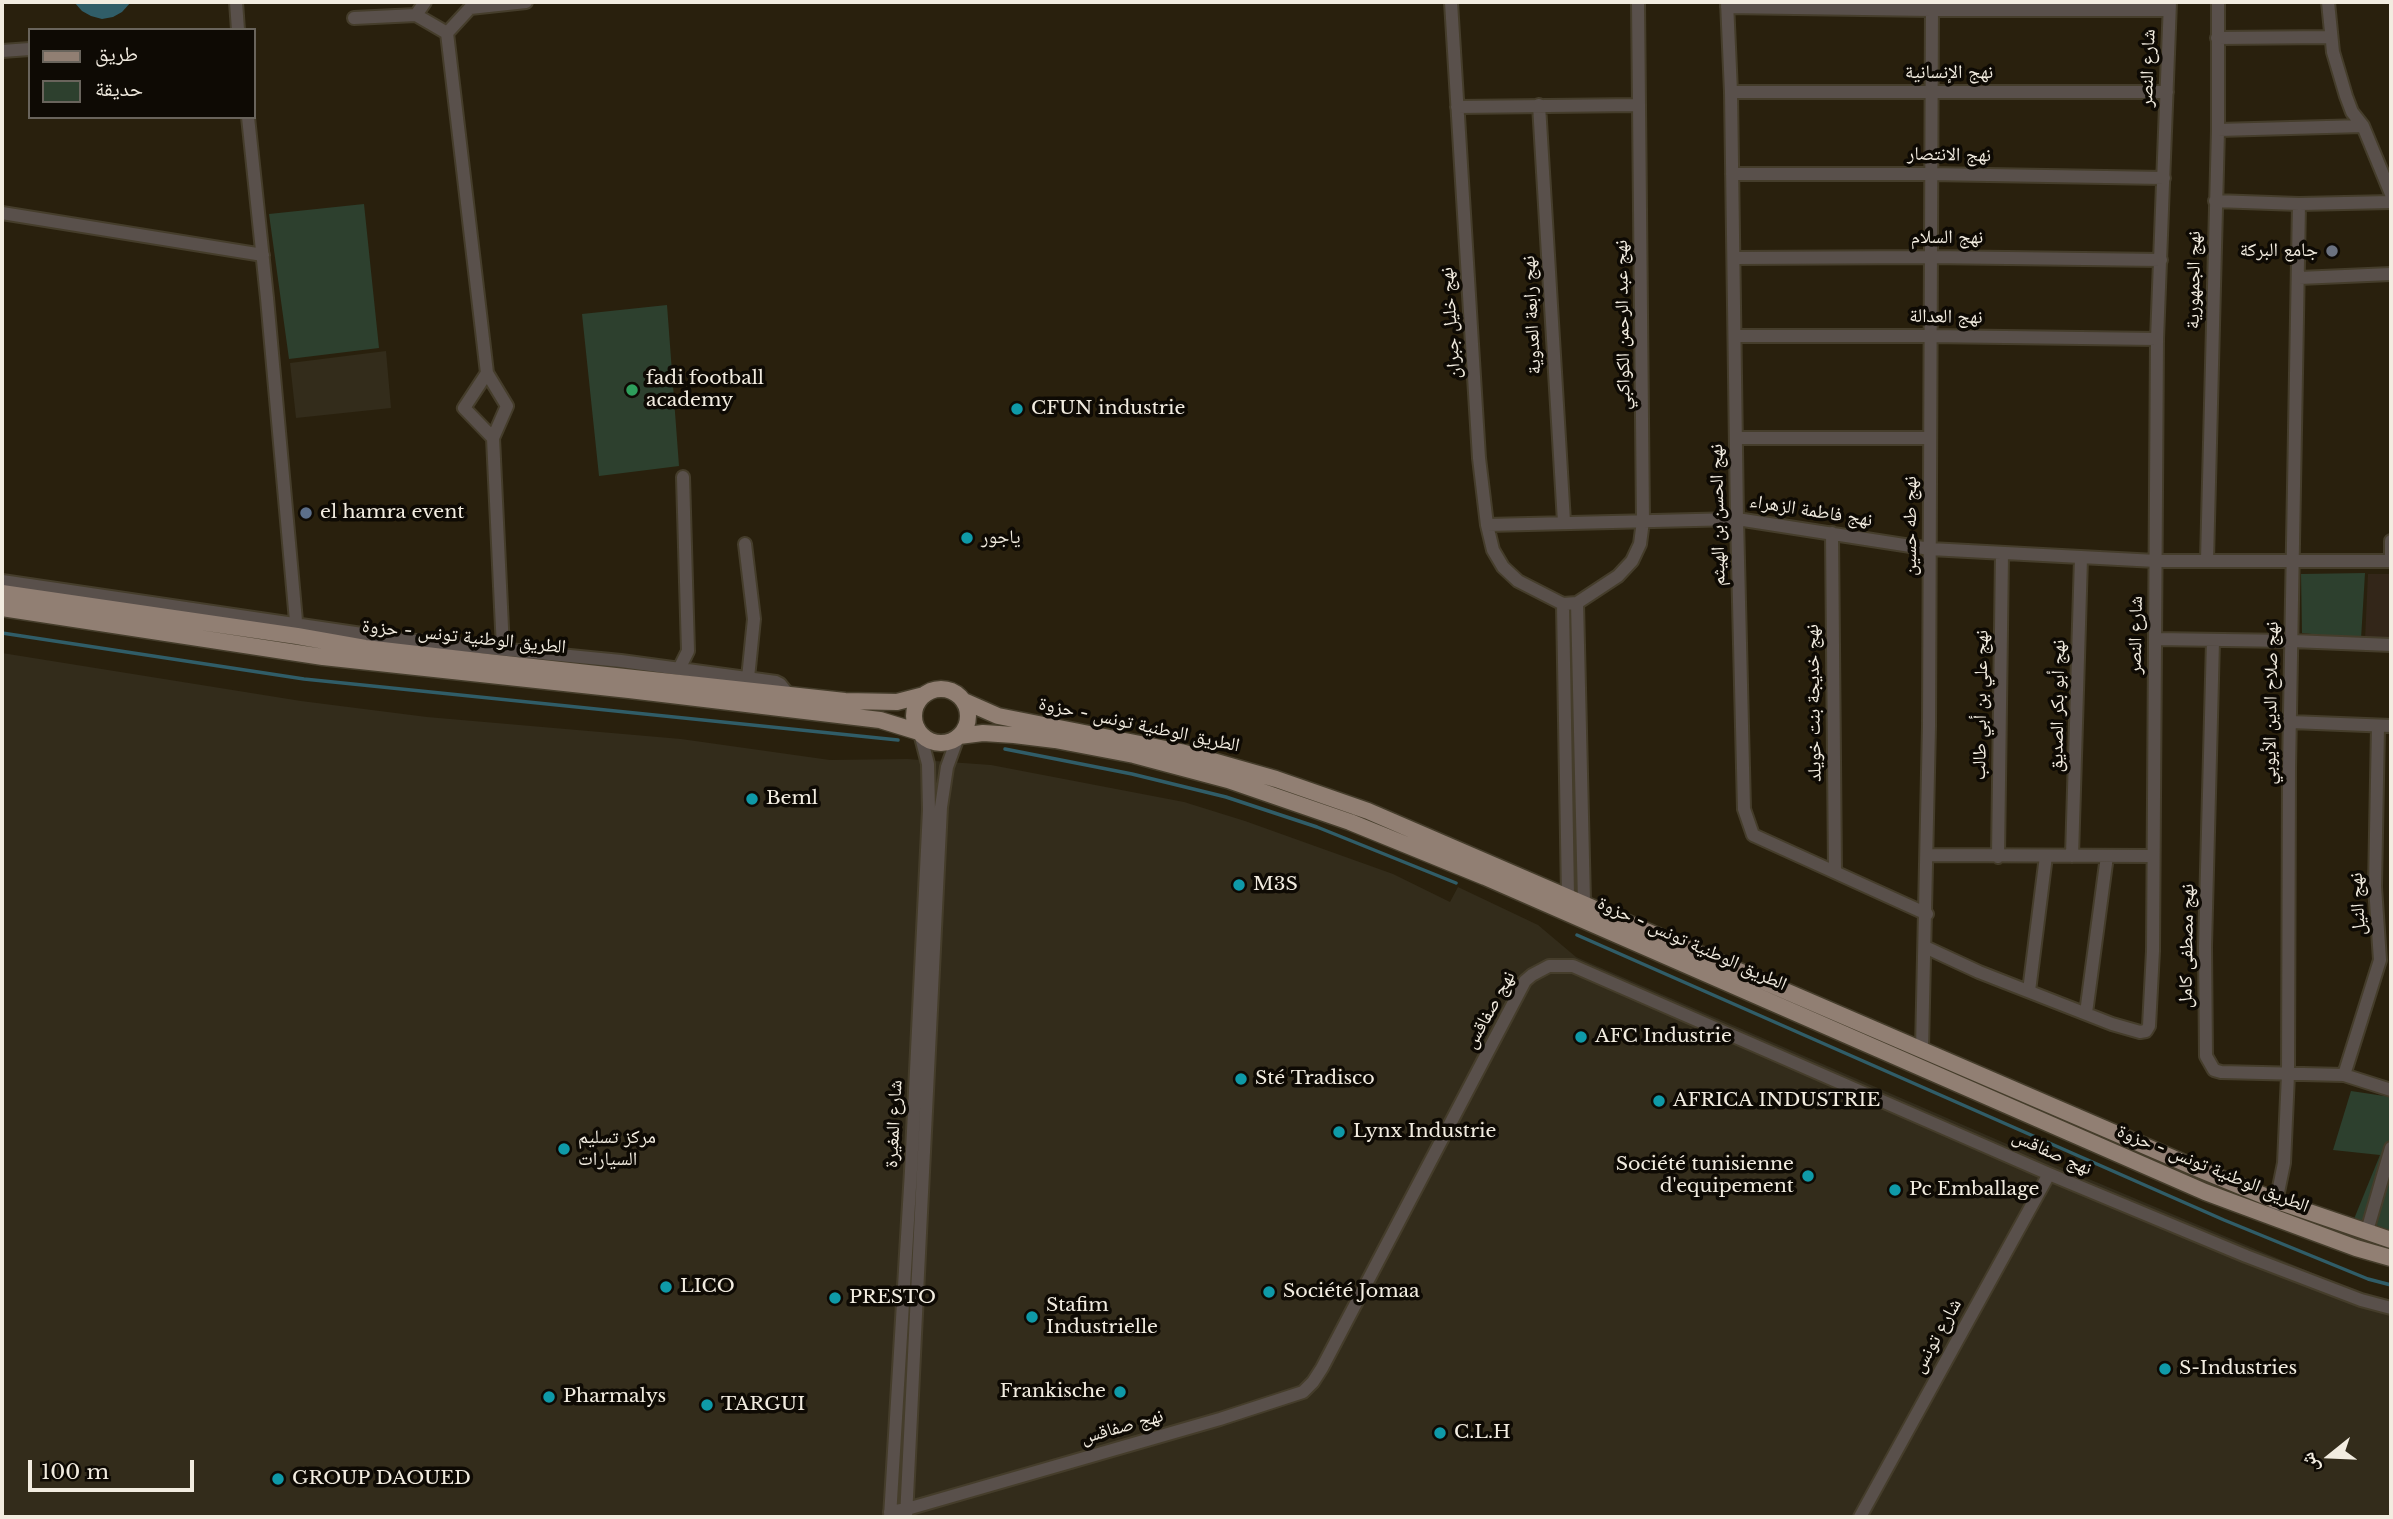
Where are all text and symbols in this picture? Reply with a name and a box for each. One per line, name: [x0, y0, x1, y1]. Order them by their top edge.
legend: [28, 28, 256, 119]
street label: شارع النصر: [2135, 29, 2161, 107]
text: طريق: [95, 41, 138, 67]
street label: نهج الإنسانية: [1905, 62, 1993, 84]
text: حديقة: [95, 76, 143, 102]
street label: نهج الانتصار: [1907, 143, 1991, 167]
street label: نهج السلام: [1911, 227, 1983, 249]
street label: نهج الجمهورية: [2182, 231, 2206, 329]
street label: نهج عبد الرحمن الكواكبي: [1610, 240, 1636, 410]
place label: جامع البركة: [2240, 240, 2318, 262]
marker: جامع البركة: [2324, 243, 2340, 259]
street label: نهج رابعة العدوية: [1518, 255, 1546, 375]
street label: نهج خليل جبران: [1436, 266, 1466, 380]
street label: نهج العدالة: [1909, 305, 1983, 329]
place label: fadi football academy: [646, 368, 764, 412]
marker: fadi football academy: [624, 382, 640, 398]
place label: CFUN industrie: [1031, 398, 1185, 420]
marker: CFUN industrie: [1009, 401, 1025, 417]
street label: نهج الحسن بن الهيثم: [1705, 444, 1731, 586]
street label: نهج طه حسين: [1900, 476, 1922, 576]
street label: نهج فاطمة الزهراء: [1748, 490, 1874, 532]
place label: el hamra event: [320, 502, 465, 524]
marker: el hamra event: [298, 505, 314, 521]
place label: ياجور: [981, 527, 1021, 549]
marker: ياجور: [959, 530, 975, 546]
street label: شارع النصر: [2124, 596, 2148, 674]
street label: الطريق الوطنية تونس - حزوة: [361, 615, 567, 659]
street label: نهج صلاح الدين الأيوبي: [2258, 621, 2284, 785]
street label: نهج خديجة بنت خويلد: [1801, 624, 1827, 782]
street label: نهج علي بن أبي طالب: [1968, 630, 1994, 780]
street label: نهج أبو بكر الصديق: [2045, 639, 2071, 773]
street label: الطريق الوطنية تونس - حزوة: [1036, 693, 1242, 757]
place label: Beml: [766, 788, 818, 810]
marker: Beml: [744, 791, 760, 807]
street label: نهج النيل: [2345, 872, 2371, 936]
place label: M3S: [1253, 874, 1298, 896]
marker: M3S: [1231, 877, 1247, 893]
street label: نهج مصطفى كامل: [2175, 884, 2199, 1008]
street label: الطريق الوطنية تونس - حزوة: [1594, 892, 1790, 996]
street label: نهج صفاقس: [1459, 967, 1521, 1053]
place label: AFC Industrie: [1595, 1026, 1732, 1048]
marker: AFC Industrie: [1573, 1029, 1589, 1045]
place label: Sté Tradisco: [1255, 1068, 1375, 1090]
marker: Sté Tradisco: [1233, 1071, 1249, 1087]
street label: شارع المغيرة: [880, 1079, 908, 1169]
place label: AFRICA INDUSTRIE: [1673, 1090, 1880, 1112]
marker: AFRICA INDUSTRIE: [1651, 1093, 1667, 1109]
street label: الطريق الوطنية تونس - حزوة: [2114, 1120, 2312, 1218]
place label: Lynx Industrie: [1353, 1121, 1496, 1143]
marker: Lynx Industrie: [1331, 1124, 1347, 1140]
street label: نهج صفاقس: [2009, 1125, 2095, 1181]
place label: مركز تسليم السيارات: [578, 1127, 656, 1171]
marker: مركز تسليم السيارات: [556, 1141, 572, 1157]
place label: Société tunisienne d'equipement: [1616, 1154, 1794, 1198]
marker: Société tunisienne d'equipement: [1800, 1168, 1816, 1184]
place label: Pc Emballage: [1909, 1179, 2039, 1201]
marker: Pc Emballage: [1887, 1182, 1903, 1198]
place label: LICO: [680, 1276, 735, 1298]
marker: LICO: [658, 1279, 674, 1295]
place label: Société Jomaa: [1283, 1281, 1420, 1303]
marker: Société Jomaa: [1261, 1284, 1277, 1300]
place label: PRESTO: [849, 1287, 936, 1309]
marker: PRESTO: [827, 1290, 843, 1306]
place label: Stafim Industrielle: [1046, 1295, 1158, 1339]
street label: شارع تونس: [1907, 1295, 1967, 1377]
marker: Stafim Industrielle: [1024, 1309, 1040, 1325]
place label: S-Industries: [2179, 1358, 2297, 1380]
marker: S-Industries: [2157, 1361, 2173, 1377]
place label: Frankische: [1000, 1381, 1106, 1403]
marker: Frankische: [1112, 1384, 1128, 1400]
place label: Pharmalys: [563, 1386, 666, 1408]
marker: Pharmalys: [541, 1389, 557, 1405]
place label: TARGUI: [721, 1394, 805, 1416]
marker: TARGUI: [699, 1397, 715, 1413]
street label: نهج صفاقس: [1078, 1404, 1166, 1450]
north arrow: [2295, 1421, 2365, 1491]
place label: C.L.H: [1454, 1422, 1511, 1444]
marker: C.L.H: [1432, 1425, 1448, 1441]
scale bar: [32, 1446, 198, 1490]
text: ش: [2296, 1450, 2324, 1476]
text: 100 m: [41, 1459, 109, 1485]
place label: GROUP DAOUED: [292, 1468, 471, 1490]
marker: GROUP DAOUED: [270, 1471, 286, 1487]

